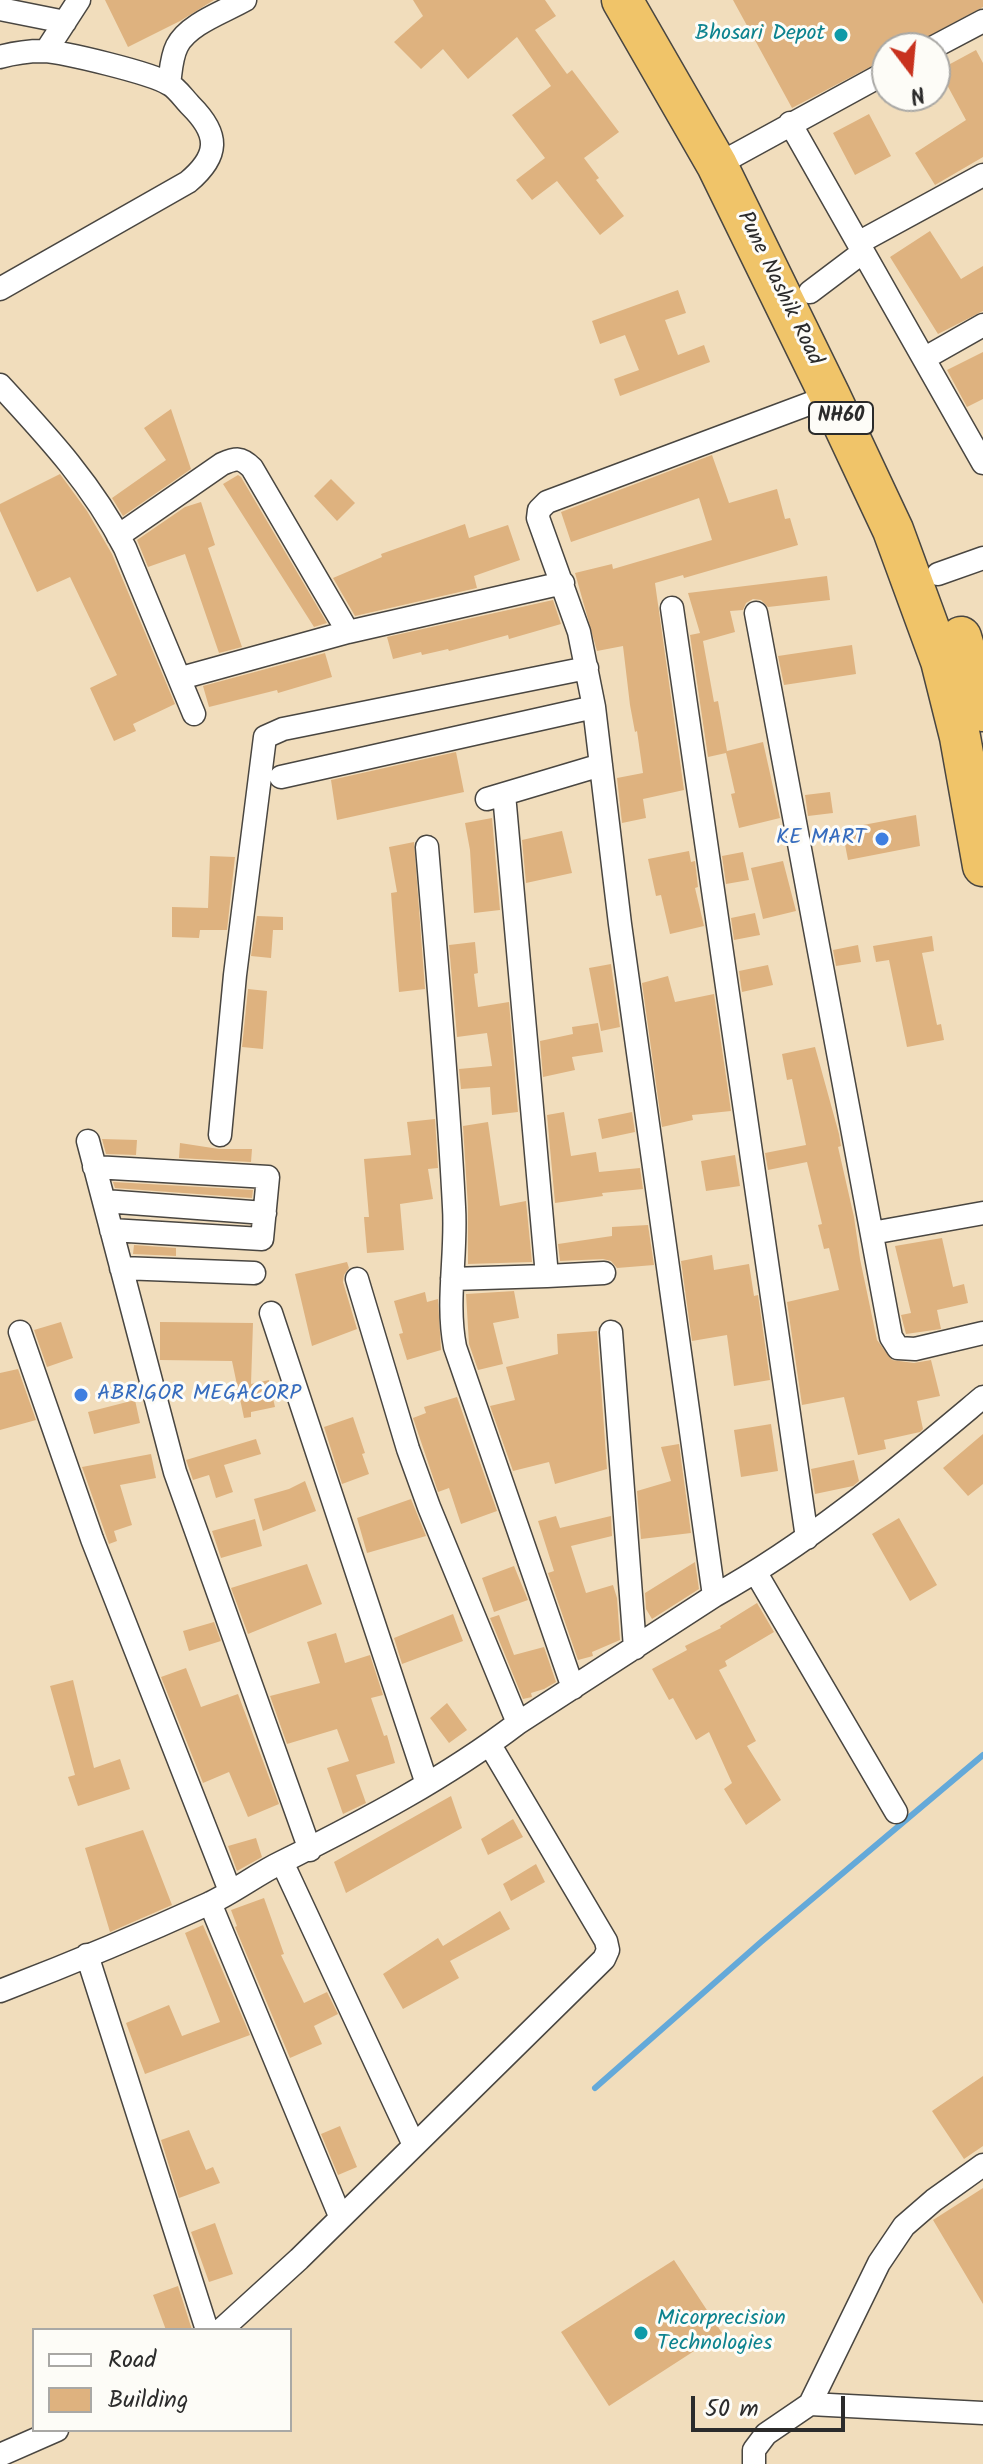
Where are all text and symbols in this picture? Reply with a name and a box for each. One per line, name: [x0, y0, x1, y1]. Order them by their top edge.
place label: Bhosari Depot: [695, 22, 825, 48]
marker: Bhosari Depot: [832, 26, 850, 44]
north arrow: [871, 32, 951, 112]
text: N: [906, 75, 929, 112]
street label: Pune Nashik Road: [729, 208, 827, 370]
road number: NH60: [809, 402, 873, 434]
place label: KE MART: [776, 826, 866, 852]
marker: KE MART: [873, 830, 891, 848]
place label: ABRIGOR MEGACORP: [97, 1382, 301, 1408]
marker: ABRIGOR MEGACORP: [72, 1386, 90, 1404]
place label: Micorprecision Technologies: [657, 2307, 786, 2358]
marker: Micorprecision Technologies: [632, 2324, 650, 2342]
legend: [32, 2328, 292, 2432]
text: Road: [108, 2341, 156, 2380]
scale bar: [695, 2380, 849, 2430]
text: Building: [108, 2381, 188, 2420]
text: 50 m: [705, 2390, 759, 2429]

